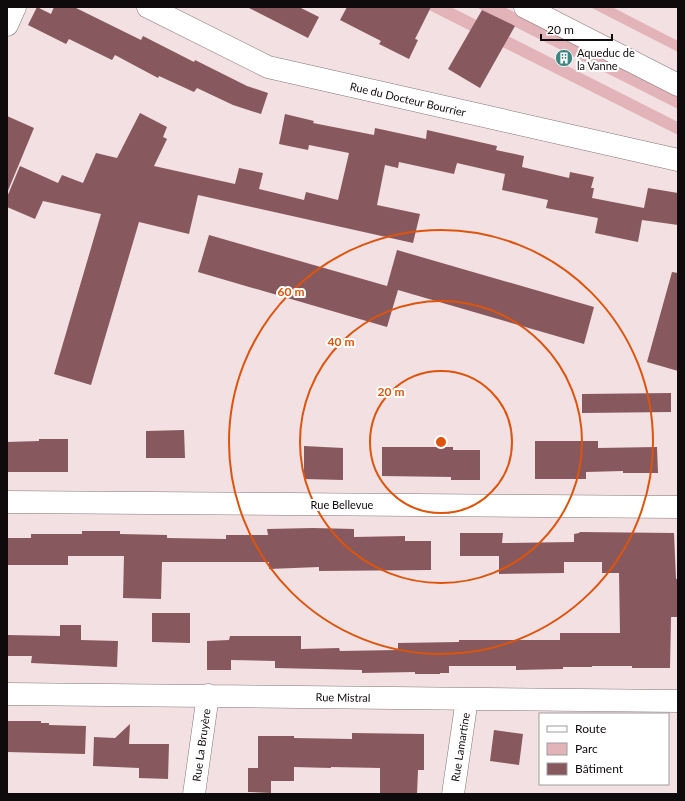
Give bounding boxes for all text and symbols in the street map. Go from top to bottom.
scale bar [541,16,612,42]
text: 20 m [547,22,574,37]
place label: Aqueduc de la Vanne [577,46,635,72]
building icon: Aqueduc de la Vanne [554,48,574,68]
street label: Rue du Docteur Bourrier [349,79,467,119]
text: 60 m [278,284,304,299]
text: 40 m [328,334,354,349]
text: 20 m [378,384,404,399]
centre of rings [434,435,448,449]
street label: Rue Bellevue [311,498,374,511]
street label: Rue Mistral [315,690,371,704]
street label: Rue La Bruyère [189,708,213,782]
street label: Rue Lamartine [448,711,472,782]
legend [539,713,669,785]
text: Route [575,721,606,736]
text: Parc [575,741,598,756]
text: Bâtiment [575,761,624,776]

